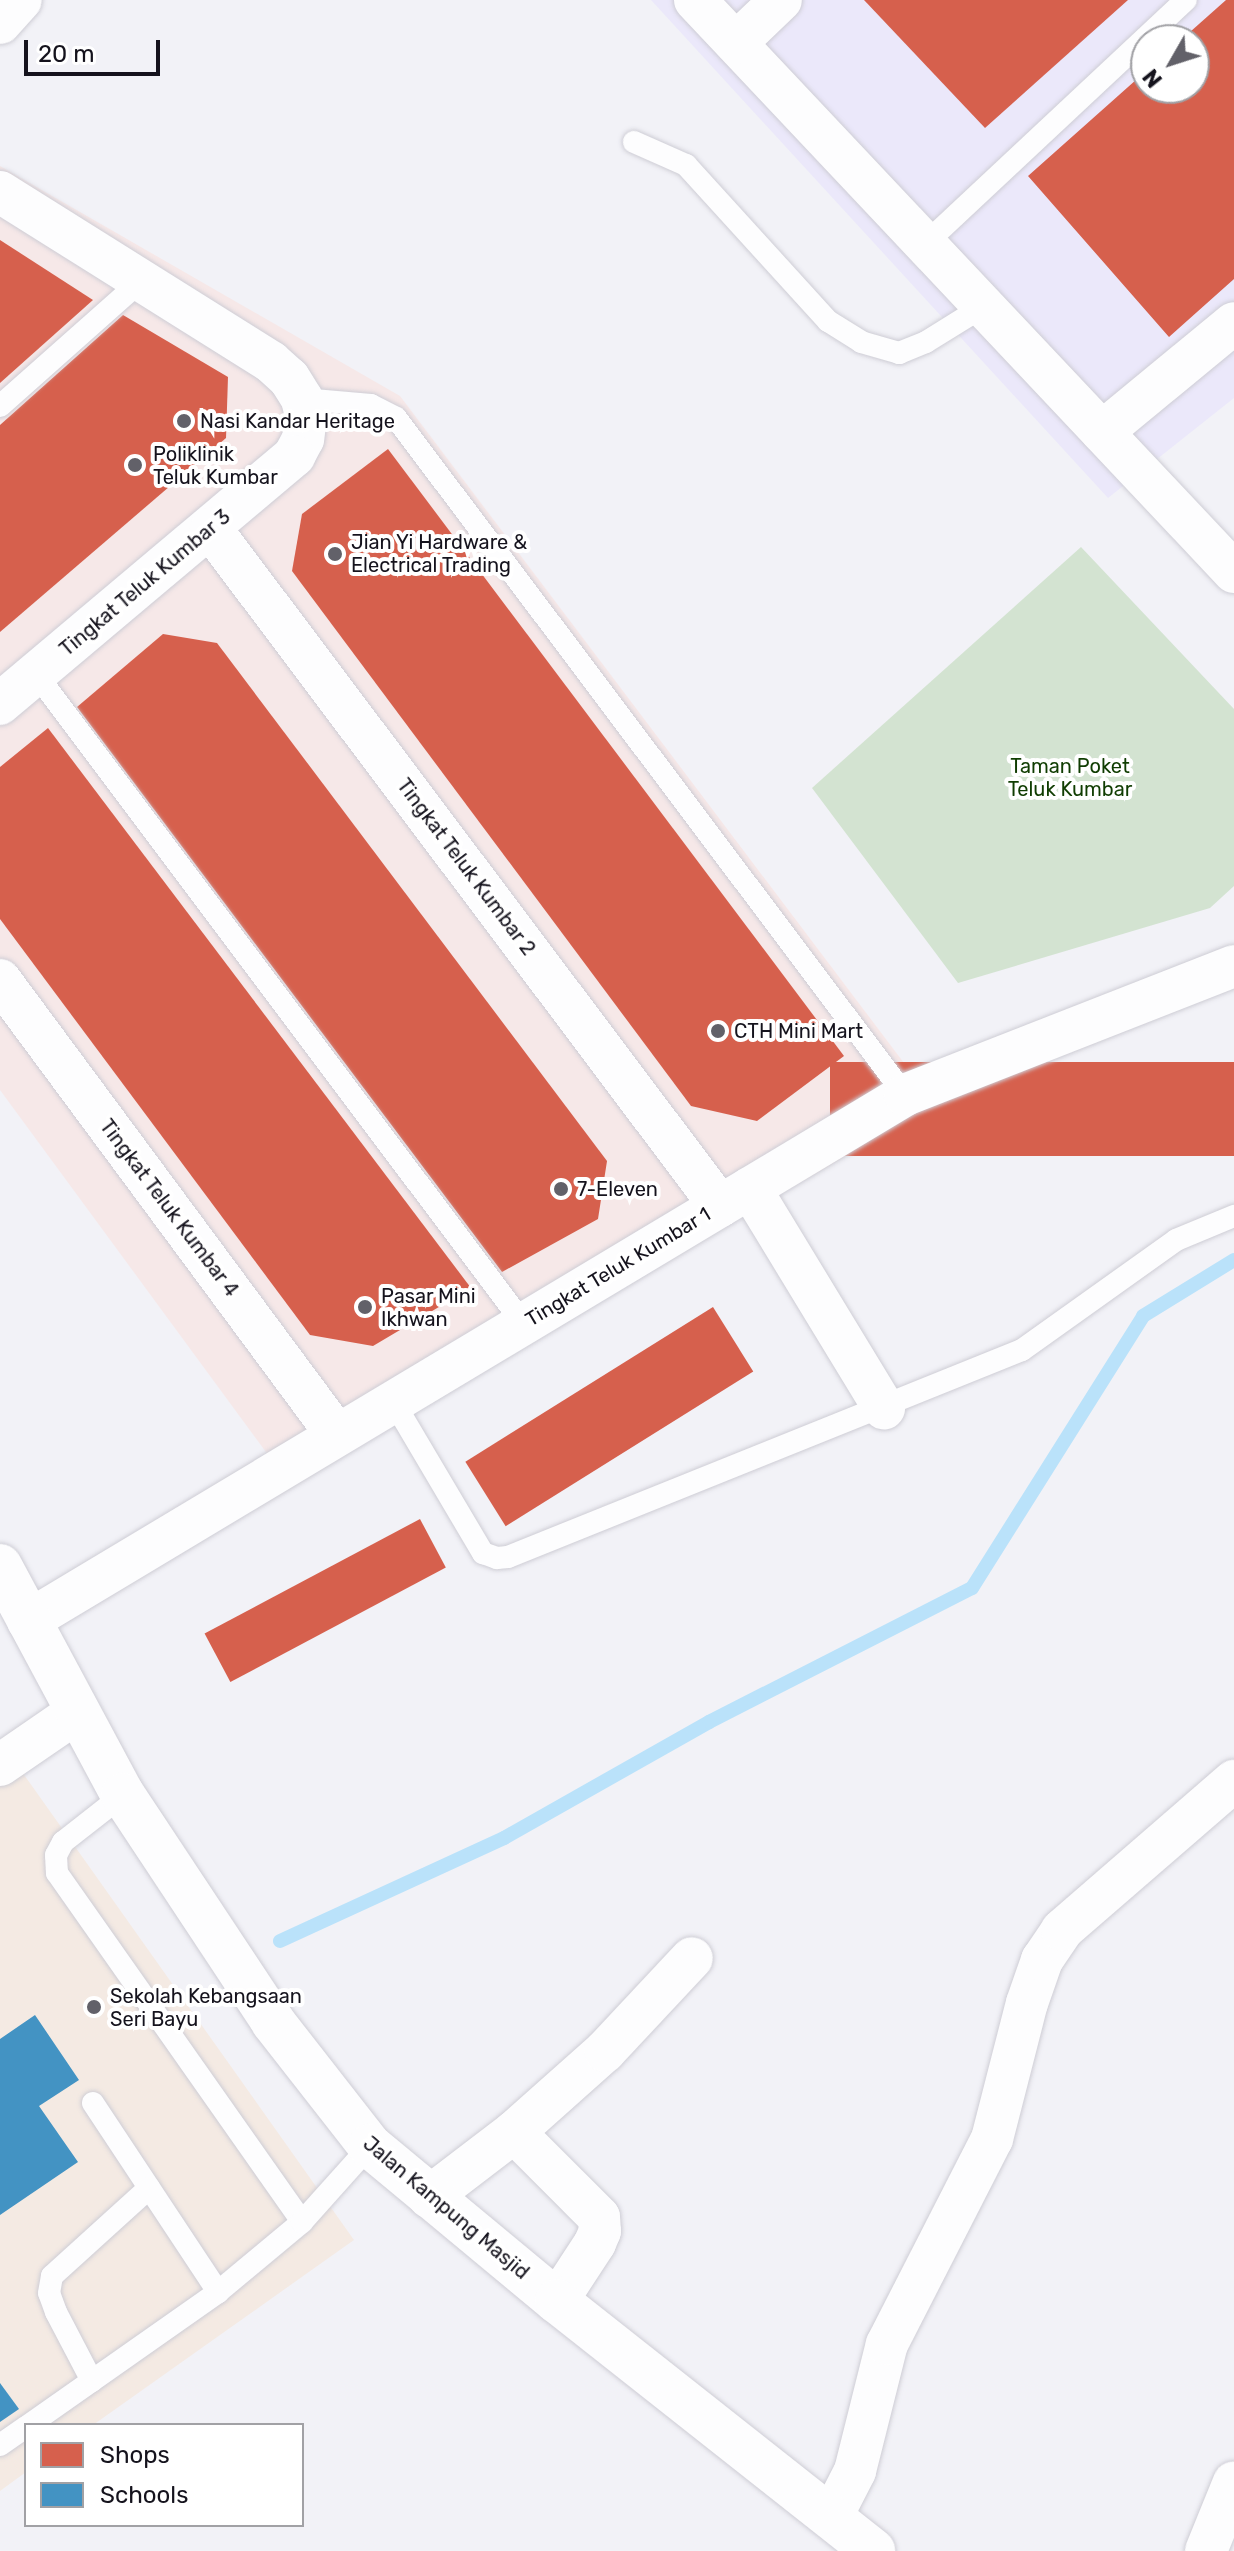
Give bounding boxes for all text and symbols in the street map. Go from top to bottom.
scale bar [28,24,164,74]
north arrow [1130,24,1210,104]
text: 20 m [38,40,95,68]
text: N [1137,64,1168,93]
place label: Nasi Kandar Heritage [200,409,395,433]
marker: Nasi Kandar Heritage [175,412,193,430]
place label: Poliklinik Teluk Kumbar [153,442,278,489]
marker: Poliklinik Teluk Kumbar [124,454,146,476]
street label: Tingkat Teluk Kumbar 3 [55,504,235,662]
place label: Jian Yi Hardware & Electrical Trading [351,530,528,577]
marker: Jian Yi Hardware & Electrical Trading [326,545,344,563]
park label: Taman Poket Teluk Kumbar [1008,754,1132,801]
street label: Tingkat Teluk Kumbar 2 [391,774,541,960]
place label: CTH Mini Mart [734,1019,863,1043]
marker: CTH Mini Mart [709,1022,727,1040]
street label: Tingkat Teluk Kumbar 4 [94,1114,244,1302]
place label: 7-Eleven [577,1177,658,1201]
marker: 7-Eleven [552,1180,570,1198]
street label: Tingkat Teluk Kumbar 1 [521,1202,715,1332]
place label: Pasar Mini Ikhwan [381,1284,476,1331]
marker: Pasar Mini Ikhwan [356,1298,374,1316]
place label: Sekolah Kebangsaan Seri Bayu [110,1984,302,2031]
marker: Sekolah Kebangsaan Seri Bayu [85,1998,103,2016]
street label: Jalan Kampung Masjid [358,2132,534,2284]
legend [24,2423,304,2527]
text: Shops [100,2441,170,2469]
text: Schools [100,2481,188,2509]

